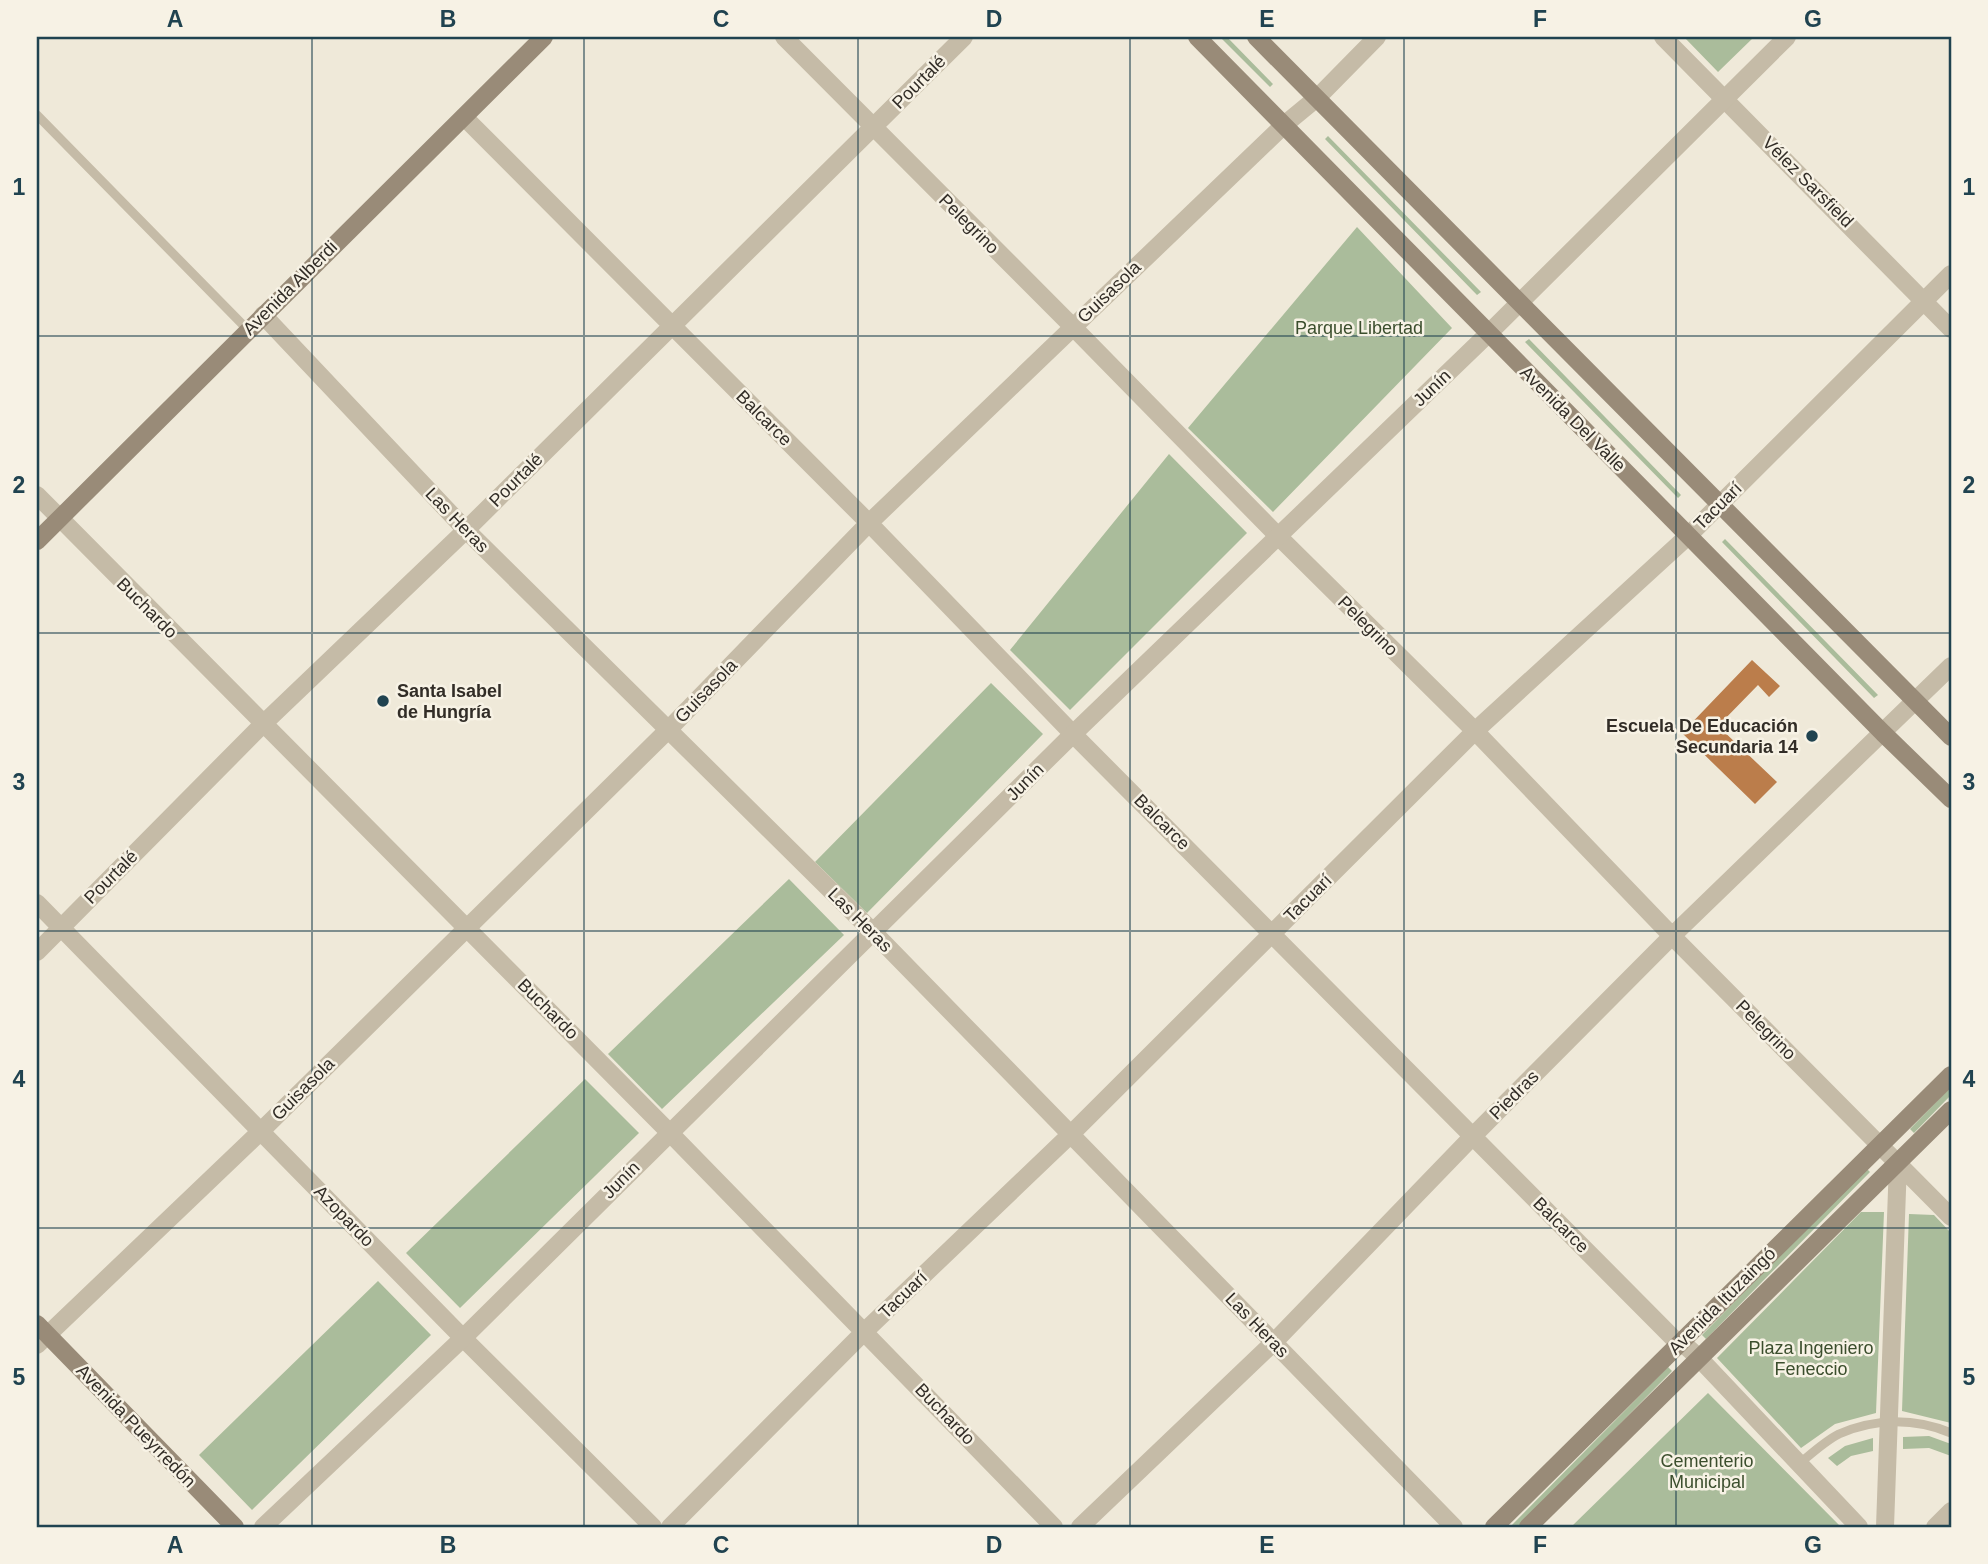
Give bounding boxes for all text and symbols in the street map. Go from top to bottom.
text: A [167,6,183,32]
text: B [440,6,456,32]
text: C [713,6,729,32]
text: D [986,6,1002,32]
text: E [1259,6,1275,32]
text: F [1533,6,1547,32]
text: G [1804,6,1822,32]
street label: Pourtalé [888,51,950,113]
street label: Vélez Sarsfield [1758,132,1858,232]
text: 1 [13,174,26,200]
text: 1 [1963,174,1976,200]
street label: Pelegrino [935,190,1003,258]
street label: Avenida Alberdi [239,237,341,339]
street label: Guisasola [1073,256,1145,327]
park label: Parque Libertad [1295,318,1423,338]
street label: Avenida Del Valle [1516,362,1630,476]
street label: Junín [1409,366,1455,410]
street label: Balcarce [732,386,796,450]
street label: Pourtalé [485,449,547,511]
text: 2 [13,472,25,498]
text: 2 [1963,472,1975,498]
street label: Tacuarí [1690,478,1746,534]
street label: Las Heras [421,484,493,556]
street label: Buchardo [113,574,181,642]
street label: Pelegrino [1334,592,1402,660]
street label: Guisasola [671,655,742,727]
place label: Santa Isabel de Hungría [397,681,502,722]
marker: Santa Isabel de Hungría [375,693,391,709]
place label: Escuela De Educación Secundaria 14 [1606,716,1798,757]
marker: Escuela De Educación Secundaria 14 [1804,728,1820,744]
street label: Junín [1002,759,1048,805]
text: 3 [13,769,25,795]
text: 3 [1963,769,1975,795]
street label: Balcarce [1130,790,1194,854]
street label: Pourtalé [80,846,142,908]
street label: Tacuarí [1280,870,1336,926]
street label: Las Heras [824,884,896,956]
street label: Buchardo [514,975,582,1043]
street label: Pelegrino [1732,996,1800,1064]
street label: Guisasola [268,1053,339,1124]
text: 4 [13,1066,26,1092]
street label: Piedras [1485,1066,1543,1124]
text: 4 [1963,1066,1976,1092]
street label: Junín [598,1157,644,1203]
street label: Azopardo [310,1181,378,1251]
street label: Balcarce [1529,1193,1593,1257]
street label: Avenida Ituzaingó [1664,1243,1780,1359]
street label: Tacuarí [875,1267,931,1323]
street label: Las Heras [1221,1289,1293,1361]
park label: Plaza Ingeniero Feneccio [1748,1338,1874,1379]
street label: Avenida Pueyrredón [72,1361,200,1491]
text: 5 [13,1364,26,1390]
text: 5 [1963,1364,1976,1390]
street label: Buchardo [911,1379,979,1449]
park label: Cementerio Municipal [1660,1451,1754,1492]
text: A [167,1532,183,1558]
text: B [440,1532,456,1558]
text: C [713,1532,729,1558]
text: D [986,1532,1002,1558]
text: E [1259,1532,1275,1558]
text: F [1533,1532,1547,1558]
text: G [1804,1532,1822,1558]

